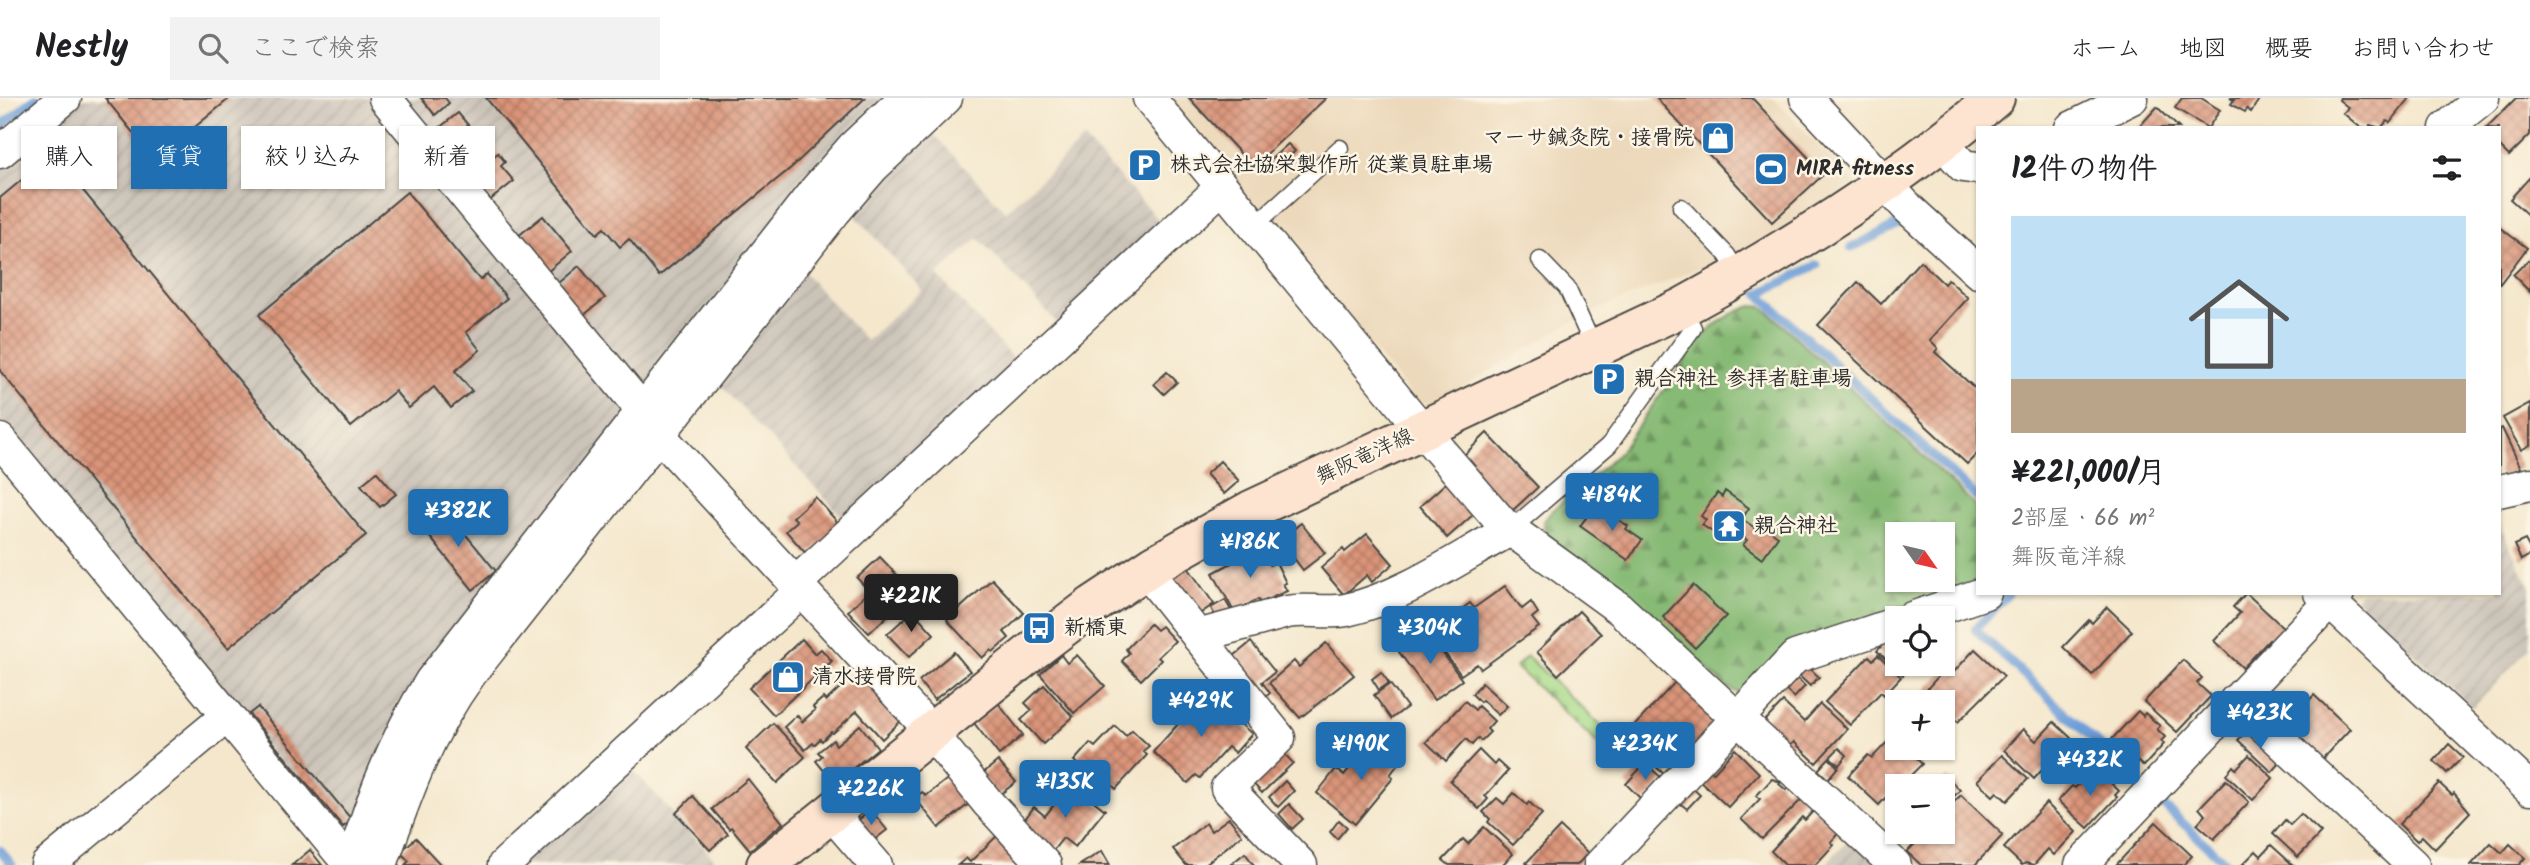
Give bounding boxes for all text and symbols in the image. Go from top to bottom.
search box [170,17,660,80]
text: Nestly [35,22,128,75]
text: ここで検索 [250,28,380,70]
icon: search [194,29,232,67]
text: ホーム [2070,30,2141,69]
text: 地図 [2179,30,2227,69]
text: 概要 [2265,30,2313,69]
text: お問い合わせ [2351,30,2495,69]
shop icon: マーサ鍼灸院・接骨院 [1699,119,1737,157]
place label: マーサ鍼灸院・接骨院 [1483,122,1694,155]
chip: 購入 [21,126,117,189]
chip: 賃貸 [131,126,227,189]
chip: 絞り込み [241,126,385,189]
chip: 新着 [399,126,495,189]
parking icon: 株式会社協栄製作所 従業員駐車場 [1126,146,1164,184]
text: 12件の物件 [2011,146,2158,194]
place label: 株式会社協栄製作所 従業員駐車場 [1170,149,1493,182]
icon: filters [2428,149,2466,187]
sports icon: MIRA fitness [1752,150,1790,188]
place label: MIRA fitness [1796,153,1914,186]
icon: home [2176,261,2302,387]
parking icon: 親合神社 参拝者駐車場 [1590,360,1628,398]
place label: 親合神社 参拝者駐車場 [1634,363,1852,396]
street label: 舞阪竜洋線 [1310,420,1420,494]
text: ¥221,000/月 [2011,450,2166,498]
pin: ¥184K [1563,474,1661,533]
text: ¥184K [1581,478,1643,514]
pin: ¥382K [409,490,507,549]
text: ¥382K [424,494,492,530]
text: 2部屋 · 66 m² [2011,501,2154,537]
temple icon: 親合神社 [1710,507,1748,545]
place label: 親合神社 [1754,510,1838,543]
pin: ¥186K [1201,520,1299,580]
north arrow [1885,522,1955,592]
map controls [1885,522,1955,844]
text: ¥186K [1220,525,1280,561]
text: 舞阪竜洋線 [2011,540,2126,576]
pin: ¥221K [862,574,960,634]
text: ¥221K [880,579,942,615]
pin: ¥304K [1381,606,1479,666]
button: locate [1885,606,1955,676]
bus stop icon: 新橋東 [1020,609,1058,647]
text: ¥304K [1398,611,1462,647]
place label: 新橋東 [1064,612,1127,645]
shop icon: 清水接骨院 [769,658,807,696]
place label: 清水接骨院 [812,661,917,694]
pin: ¥429K [1152,680,1250,739]
text: ¥429K [1168,684,1234,720]
button: + [1885,690,1955,760]
pin: ¥423K [2211,692,2309,751]
text: ¥423K [2227,696,2293,732]
pin: ¥190K [1312,722,1410,782]
pin: ¥234K [1596,722,1694,782]
text: ¥190K [1332,727,1390,763]
text: ¥234K [1612,727,1678,763]
pin: ¥432K [2041,738,2139,798]
text: ¥432K [2057,743,2123,779]
pin: ¥135K [1016,760,1114,820]
text: ¥135K [1035,765,1095,801]
pin: ¥226K [822,768,920,827]
text: ¥226K [837,772,905,808]
button: − [1885,774,1955,844]

